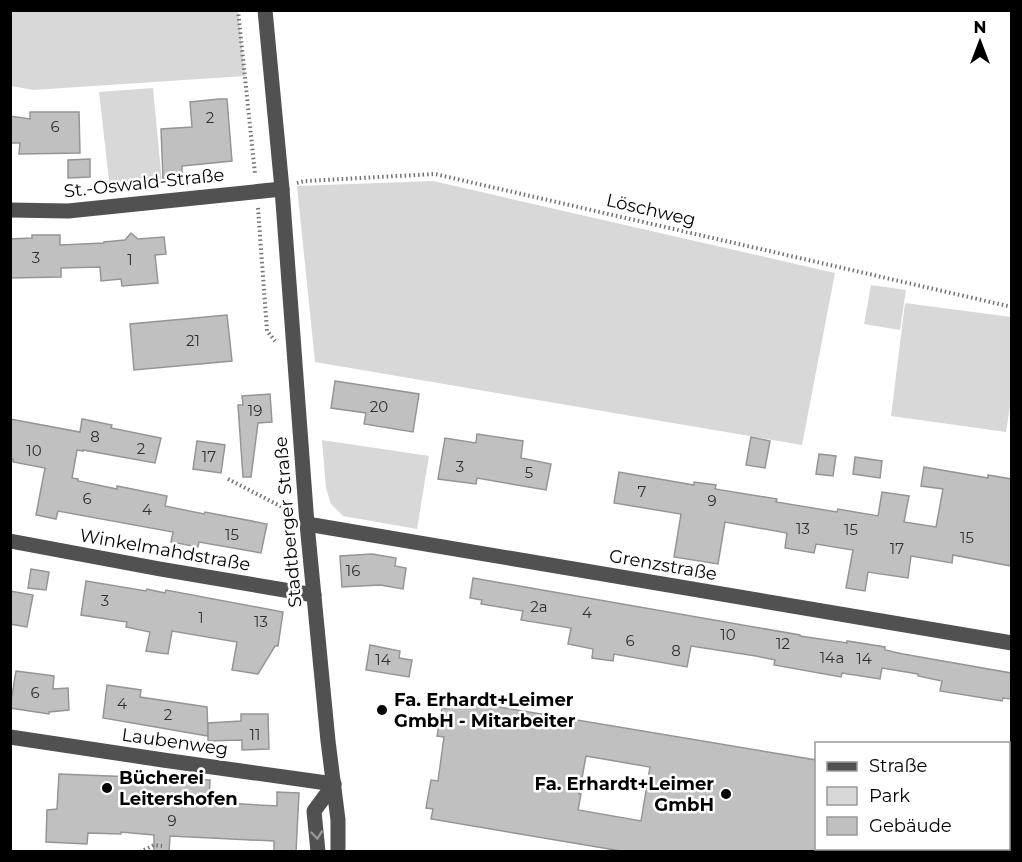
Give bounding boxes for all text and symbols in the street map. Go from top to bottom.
north arrow [950,12,1010,72]
text: N [974,18,986,37]
house number: 2 [206,108,214,127]
house number: 6 [50,117,60,136]
street label: St.-Oswald-Straße [63,164,225,202]
street label: Löschweg [604,189,698,231]
house number: 3 [32,248,40,267]
house number: 1 [127,250,133,269]
house number: 21 [186,331,200,350]
house number: 20 [370,397,388,416]
house number: 19 [248,401,262,420]
house number: 8 [90,427,100,446]
street label: Stadtberger Straße [270,435,306,608]
house number: 2 [137,439,145,458]
house number: 10 [26,441,42,460]
house number: 17 [202,447,216,466]
house number: 3 [456,457,464,476]
house number: 5 [525,463,533,482]
house number: 7 [638,482,647,501]
house number: 6 [82,489,92,508]
house number: 9 [707,491,717,510]
house number: 4 [142,500,152,519]
house number: 13 [796,519,810,538]
house number: 15 [844,520,858,539]
street label: Winkelmahdstraße [78,524,252,576]
house number: 15 [225,525,239,544]
house number: 15 [960,528,974,547]
house number: 17 [890,539,904,558]
street label: Grenzstraße [607,545,719,585]
house number: 16 [346,561,360,580]
house number: 3 [101,591,109,610]
house number: 2a [530,597,548,616]
house number: 4 [582,603,592,622]
house number: 1 [198,608,204,627]
house number: 13 [254,612,268,631]
house number: 10 [720,625,736,644]
house number: 6 [625,631,635,650]
house number: 12 [776,634,790,653]
house number: 8 [671,641,681,660]
house number: 14a [820,648,844,667]
house number: 14 [856,649,872,668]
house number: 14 [375,650,391,669]
house number: 6 [30,683,40,702]
place label: Fa. Erhardt+Leimer GmbH - Mitarbeiter [394,689,576,732]
house number: 4 [117,694,127,713]
marker: Fa. Erhardt+Leimer GmbH - Mitarbeiter [375,703,389,717]
house number: 2 [164,705,172,724]
street label: Laubenweg [120,724,230,760]
house number: 11 [250,725,260,744]
legend [815,742,1010,850]
text: Straße [869,755,928,777]
place label: Bücherei Leitershofen [119,767,238,810]
place label: Fa. Erhardt+Leimer GmbH [534,773,714,816]
marker: Bücherei Leitershofen [100,781,114,795]
text: Park [869,785,910,807]
marker: Fa. Erhardt+Leimer GmbH [719,787,733,801]
house number: 9 [167,811,177,830]
text: Gebäude [869,815,952,837]
one-way arrow [310,831,323,840]

